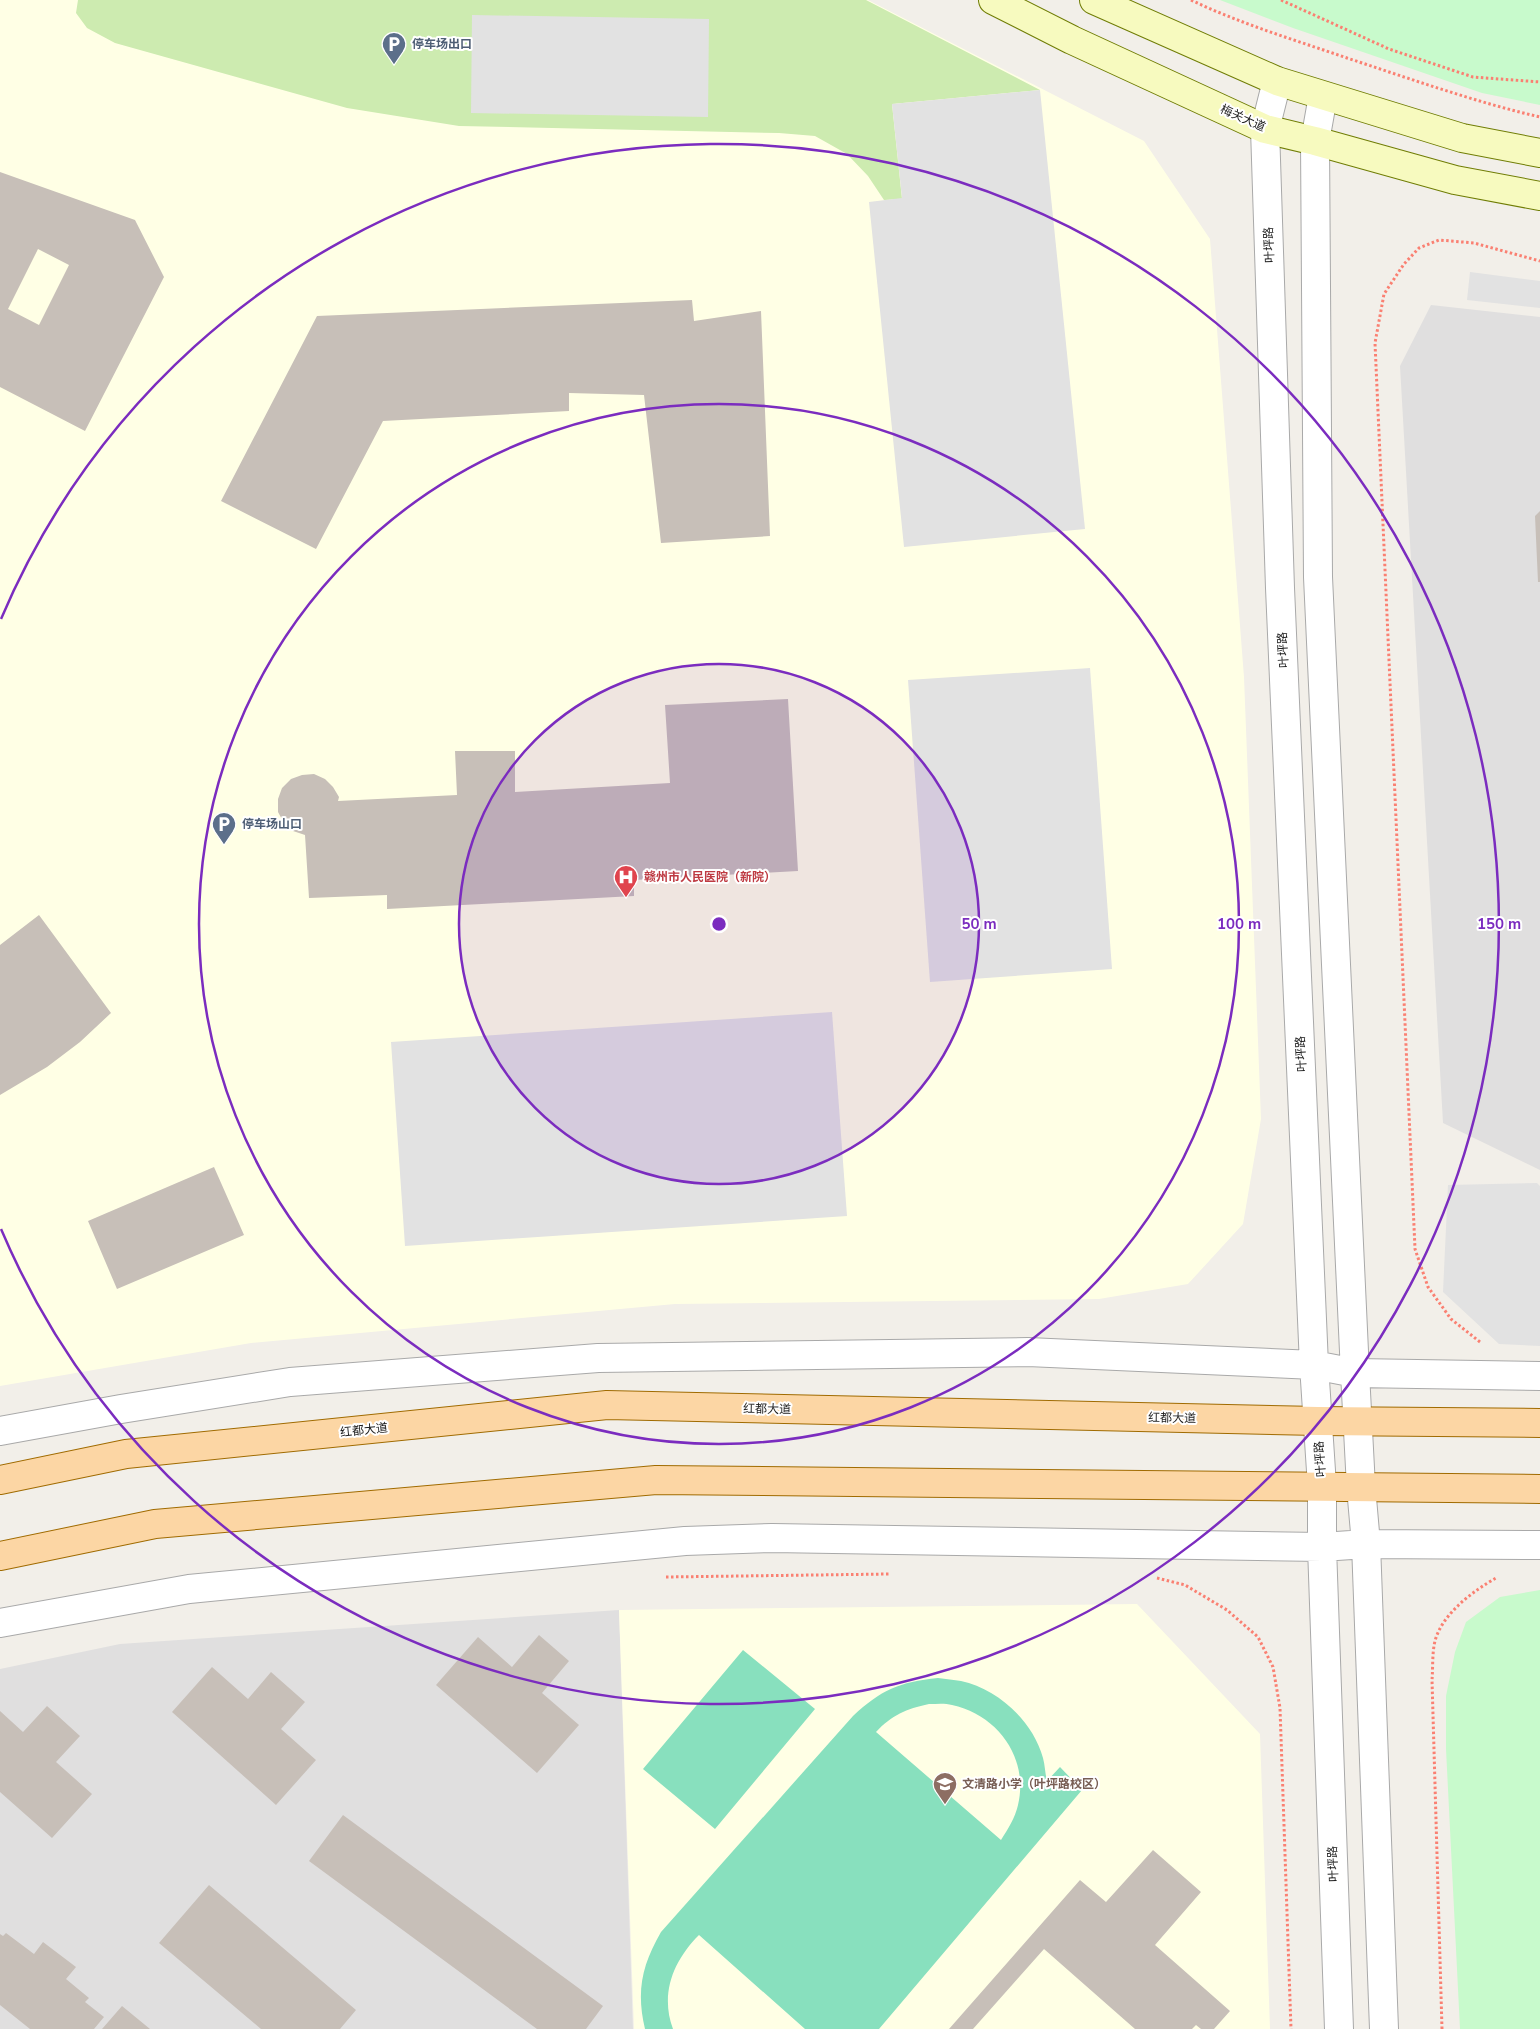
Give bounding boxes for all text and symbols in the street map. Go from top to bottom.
parking icon: 停车场出口 [381,31,407,65]
place label: 停车场出口 [412,36,472,52]
street label: 梅关大道 [1218,101,1268,135]
street label: 叶坪路 [1260,227,1278,263]
street label: 叶坪路 [1274,632,1292,668]
parking icon: 停车场山口 [211,811,237,845]
place label: 停车场山口 [242,816,302,832]
hospital icon: 赣州市人民医院（新院） [613,864,639,898]
place label: 赣州市人民医院（新院） [644,869,776,885]
text: 50 m [961,914,997,934]
text: 100 m [1217,914,1261,934]
text: 150 m [1477,914,1521,934]
centre of rings [710,915,728,933]
street label: 叶坪路 [1292,1036,1310,1072]
street label: 红都大道 [743,1401,791,1417]
street label: 红都大道 [1148,1410,1196,1426]
street label: 红都大道 [339,1420,389,1440]
street label: 叶坪路 [1311,1440,1329,1478]
school or university icon: 文清路小学（叶坪路校区） [932,1771,958,1805]
place label: 文清路小学（叶坪路校区） [962,1776,1106,1792]
street label: 叶坪路 [1324,1846,1342,1882]

